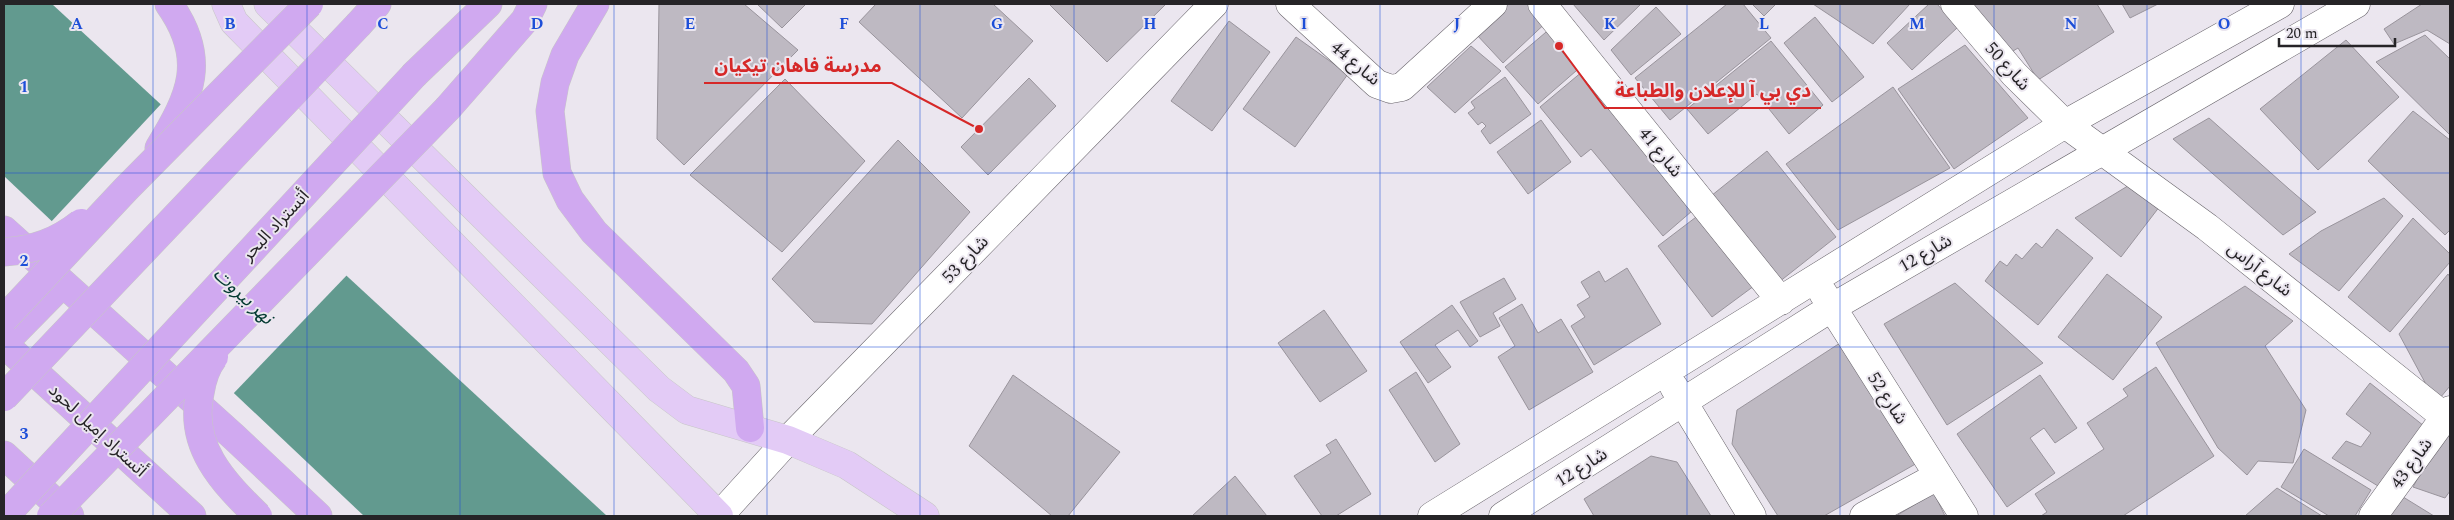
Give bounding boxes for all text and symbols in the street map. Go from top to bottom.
text: A [71,12,84,36]
text: B [224,12,236,36]
text: C [377,12,389,36]
text: D [531,12,544,36]
text: E [685,12,695,36]
text: F [839,12,849,36]
text: G [991,12,1003,36]
text: H [1143,12,1157,36]
text: I [1301,12,1307,36]
text: J [1454,12,1461,36]
text: K [1604,12,1617,36]
text: L [1759,12,1769,36]
text: M [1909,12,1925,36]
text: N [2064,12,2078,36]
text: O [2218,12,2230,36]
scale bar [2279,15,2395,47]
text: 20 m [2286,22,2318,45]
street label: شارع 44 [1325,35,1386,92]
street label: شارع 50 [1978,36,2037,97]
callout: مدرسة فاهان تيكيان [704,49,892,83]
text: مدرسة فاهان تيكيان [714,52,882,81]
callout: دي بي آ للإعلان والطباعة [1605,74,1821,108]
text: 1 [20,75,28,99]
text: دي بي آ للإعلان والطباعة [1615,77,1811,106]
street label: شارع 41 [1632,121,1689,183]
street label: أتستراد البحر [234,183,316,268]
street label: شارع 12 [1894,227,1957,280]
street label: شارع 53 [936,229,995,289]
street label: شارع آراس [2221,235,2298,303]
text: 2 [20,249,29,273]
water label: نهر بيروت [206,260,281,333]
street label: شارع 52 [1861,367,1915,430]
street label: أتستراد إميل لحود [42,377,153,484]
text: 3 [20,422,29,446]
street label: شارع 43 [2384,432,2439,495]
street label: شارع 12 [1550,441,1613,494]

